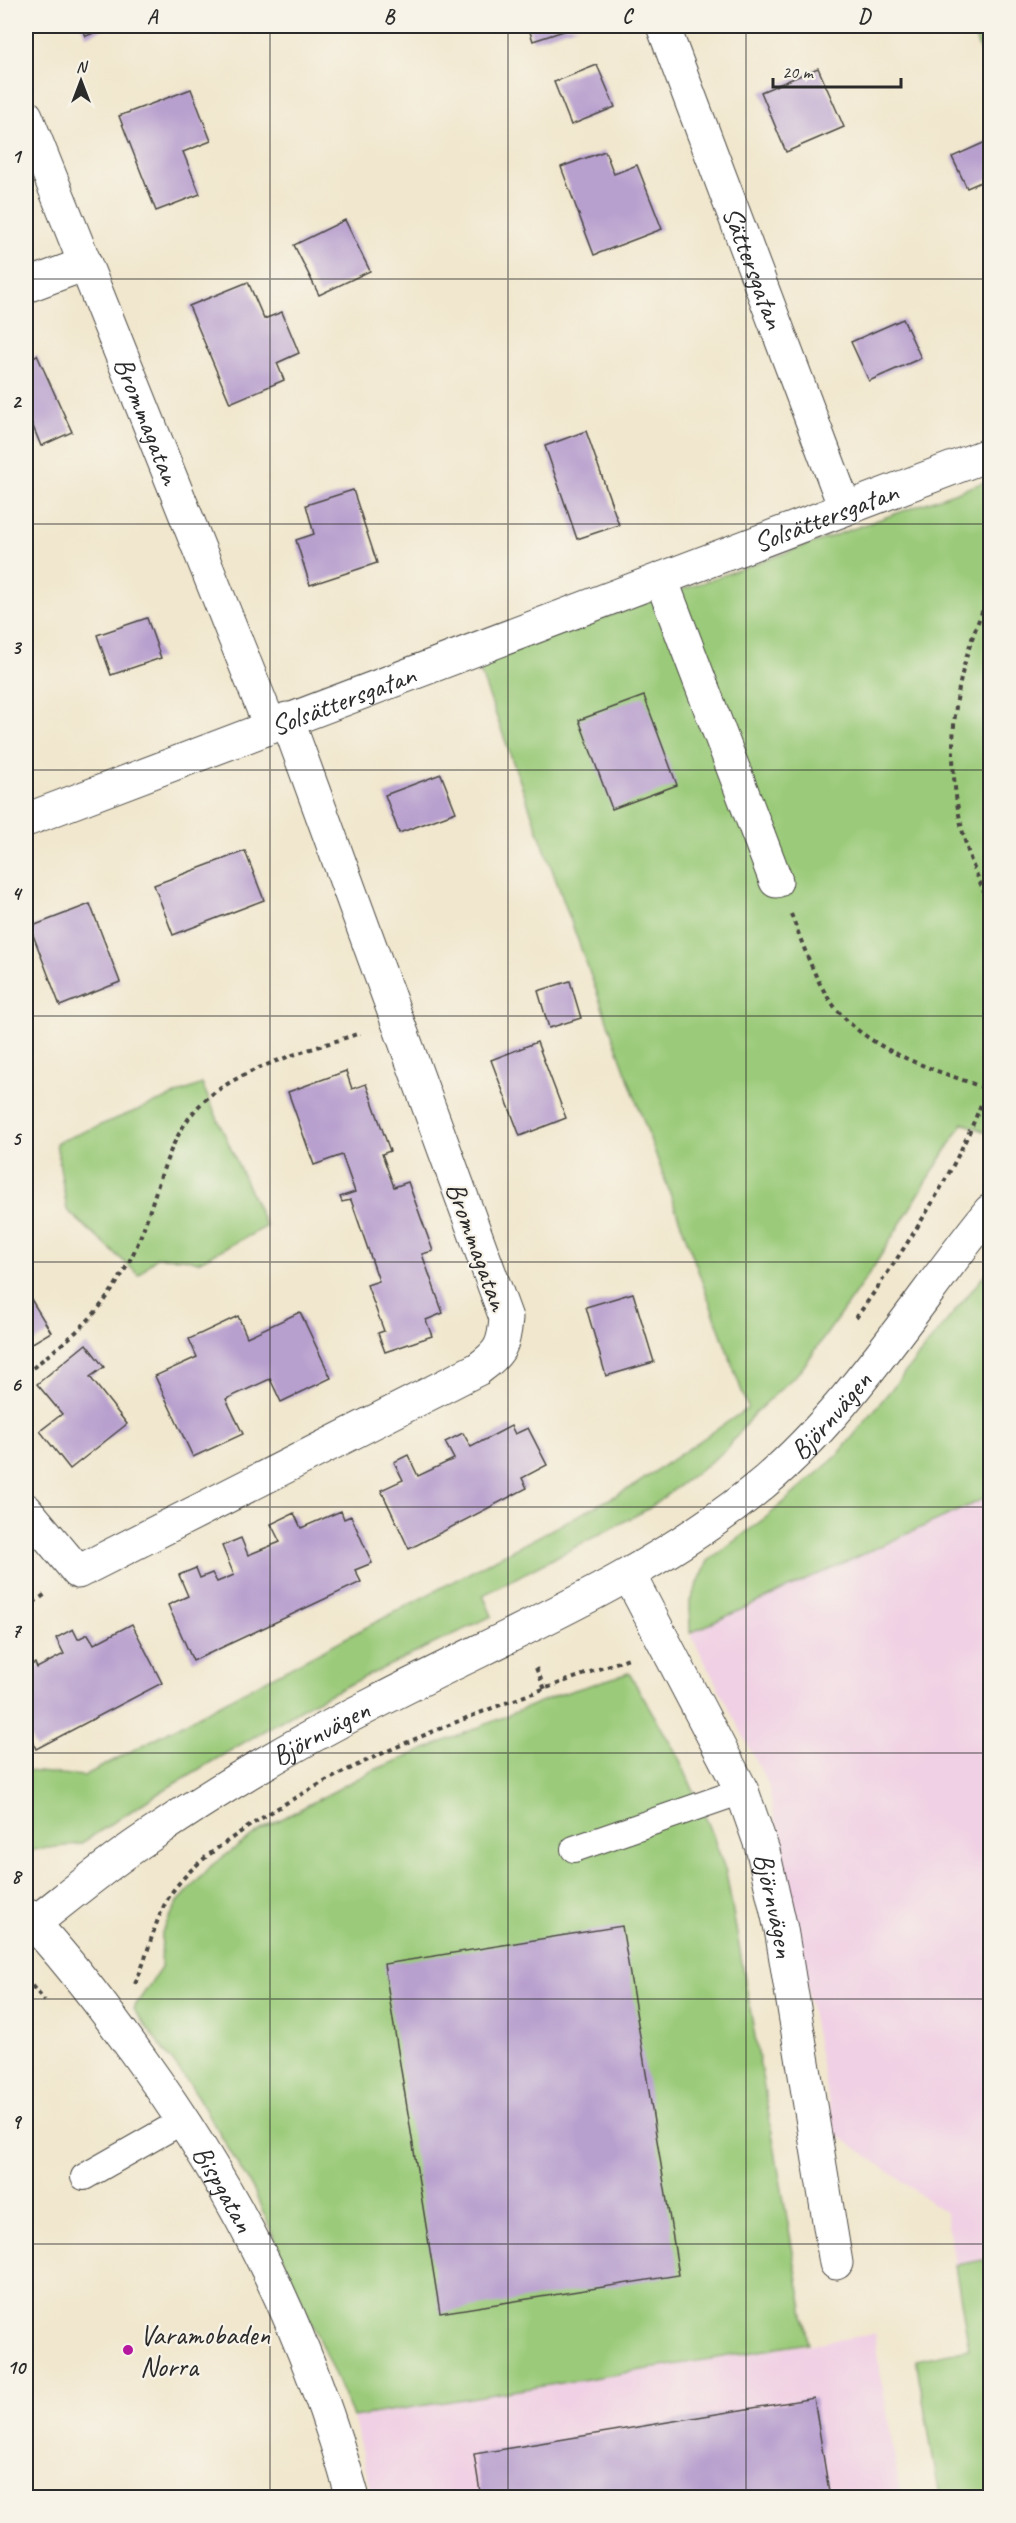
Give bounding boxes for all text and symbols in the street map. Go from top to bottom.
text: A [147,4,159,29]
text: B [384,4,396,29]
text: C [622,4,634,29]
text: D [858,4,872,29]
north arrow [51,51,111,111]
scale bar [773,51,900,89]
text: N [76,57,89,77]
text: 20 m [782,61,815,83]
text: 1 [12,144,23,169]
street label: Sättersgatan [715,202,793,335]
street label: Brommagatan [106,352,189,491]
text: 2 [12,389,23,414]
street label: Solsättersgatan [748,473,904,560]
text: 3 [12,635,23,660]
street label: Solsättersgatan [266,656,422,743]
text: 4 [12,881,24,906]
text: 5 [12,1126,23,1151]
street label: Brommagatan [438,1177,517,1316]
street label: Björnvägen [782,1364,879,1467]
text: 6 [11,1372,22,1397]
text: 7 [12,1618,23,1643]
street label: Björnvägen [265,1692,376,1773]
street label: Björnvägen [746,1850,803,1961]
text: 8 [12,1864,24,1889]
text: 9 [12,2109,23,2134]
street label: Bispgatan [185,2139,262,2238]
place label: Varamobaden Norra [140,2317,270,2384]
marker: Varamobaden Norra [121,2343,135,2357]
text: 10 [7,2355,27,2380]

